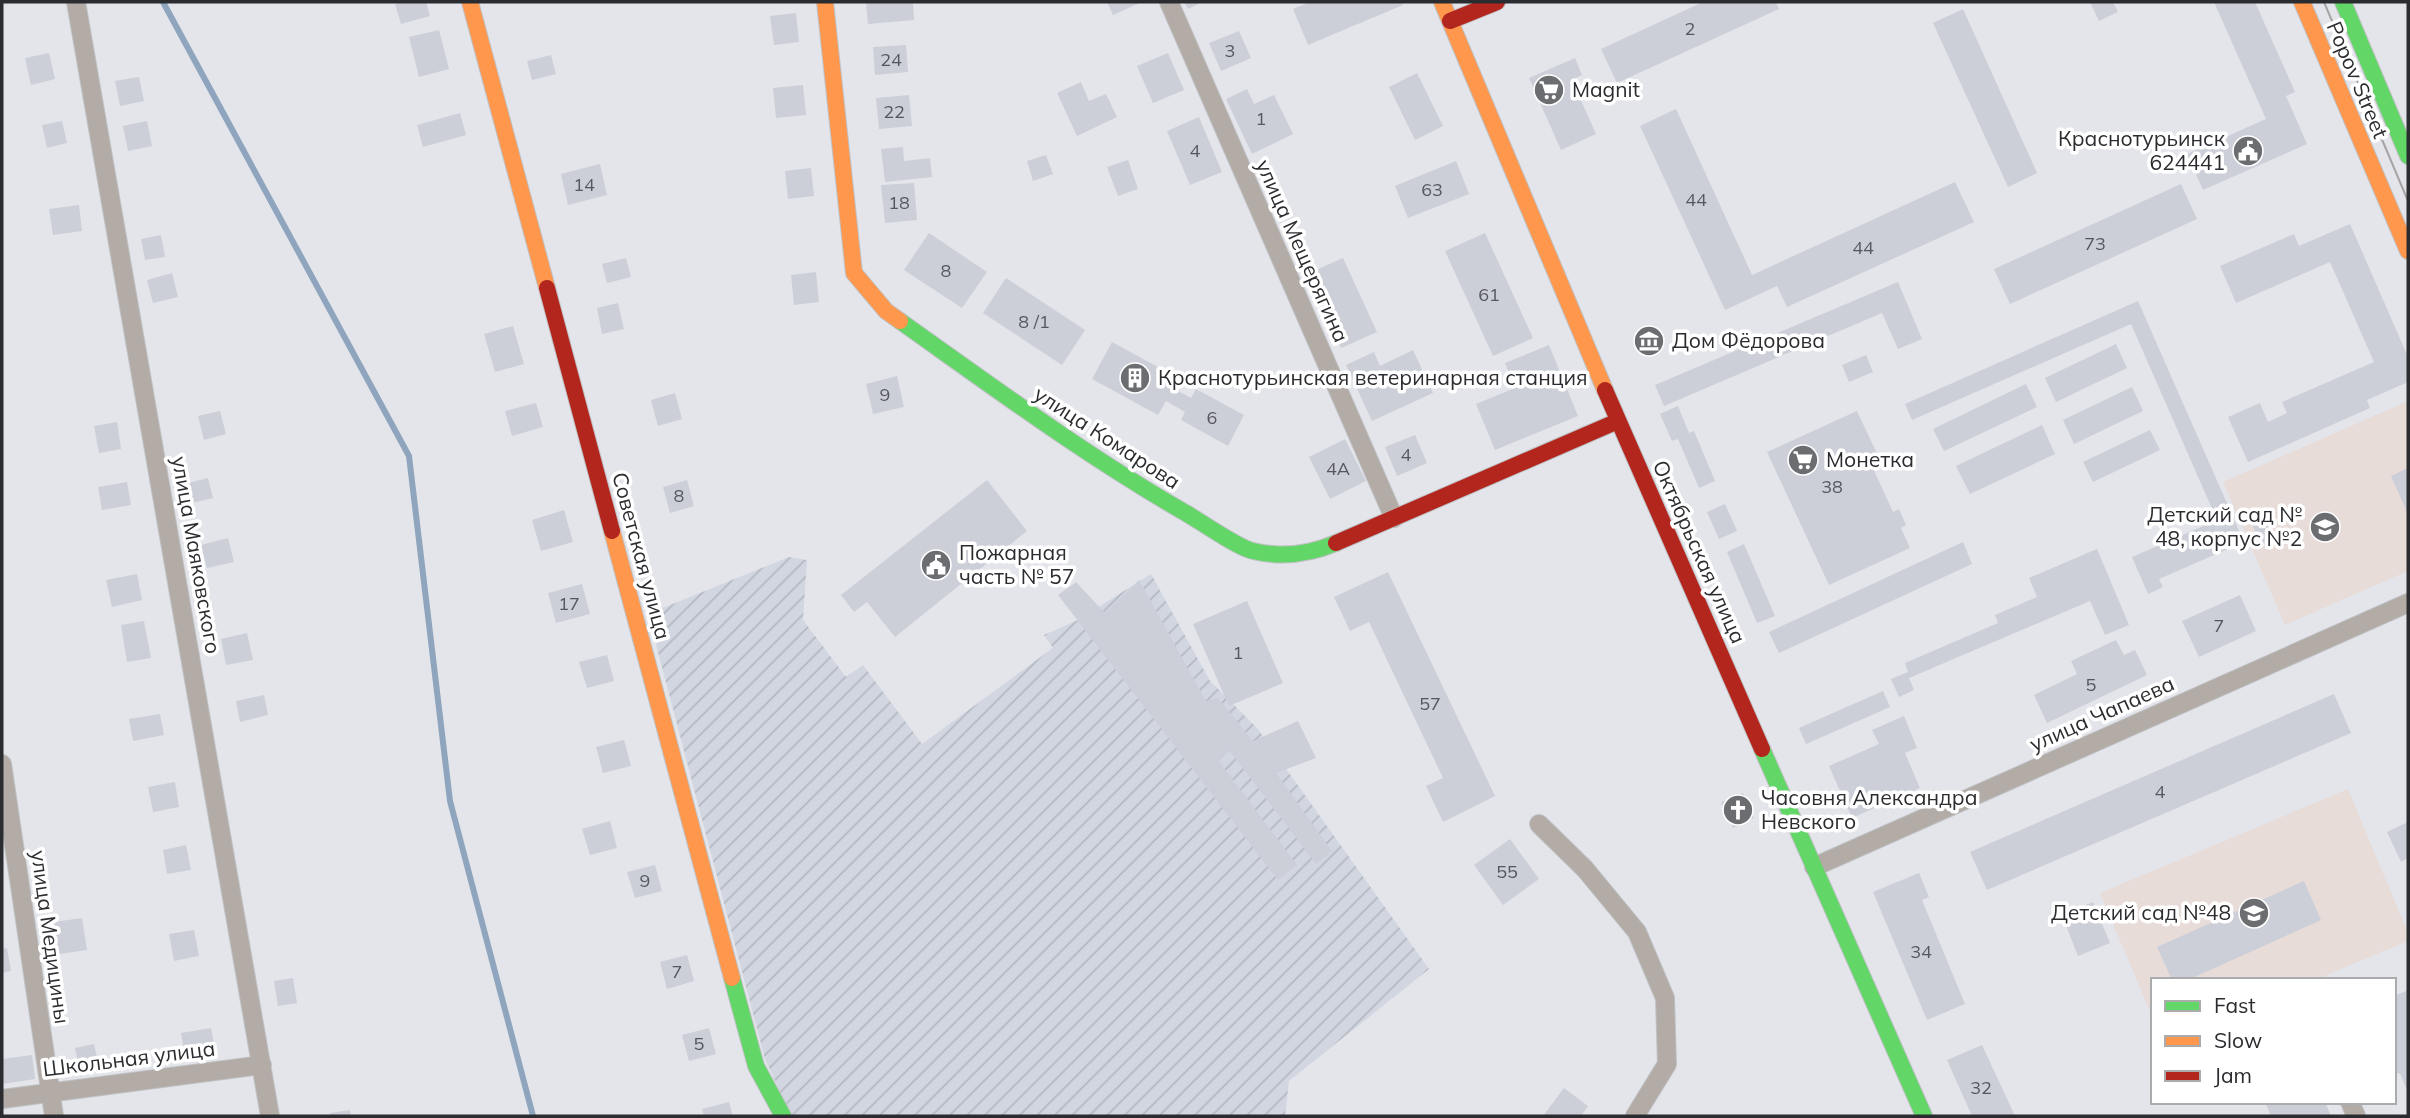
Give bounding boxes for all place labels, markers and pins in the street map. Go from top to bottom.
supermarket icon: Magnit [1532,73,1566,107]
place label: Magnit [1572,76,1640,102]
place label: Краснотурьинск 624441 [2058,125,2226,175]
public building icon: Краснотурьинск 624441 [2231,134,2265,168]
museum icon: Дом Фёдорова [1632,324,1666,358]
place label: Дом Фёдорова [1672,327,1825,353]
building icon: Краснотурьинская ветеринарная станция [1118,361,1152,395]
place label: Краснотурьинская ветеринарная станция [1158,364,1588,390]
supermarket icon: Монетка [1786,443,1820,477]
place label: Монетка [1826,446,1914,472]
place label: Детский сад № 48, корпус №2 [2147,501,2302,551]
school or university icon: Детский сад № 48, корпус №2 [2308,510,2342,544]
place label: Пожарная часть № 57 [959,539,1074,589]
public building icon: Пожарная часть № 57 [919,548,953,582]
place label: Часовня Александра Невского [1761,784,1978,834]
church icon: Часовня Александра Невского [1721,793,1755,827]
school or university icon: Детский сад №48 [2237,896,2271,930]
place label: Детский сад №48 [2051,899,2231,925]

